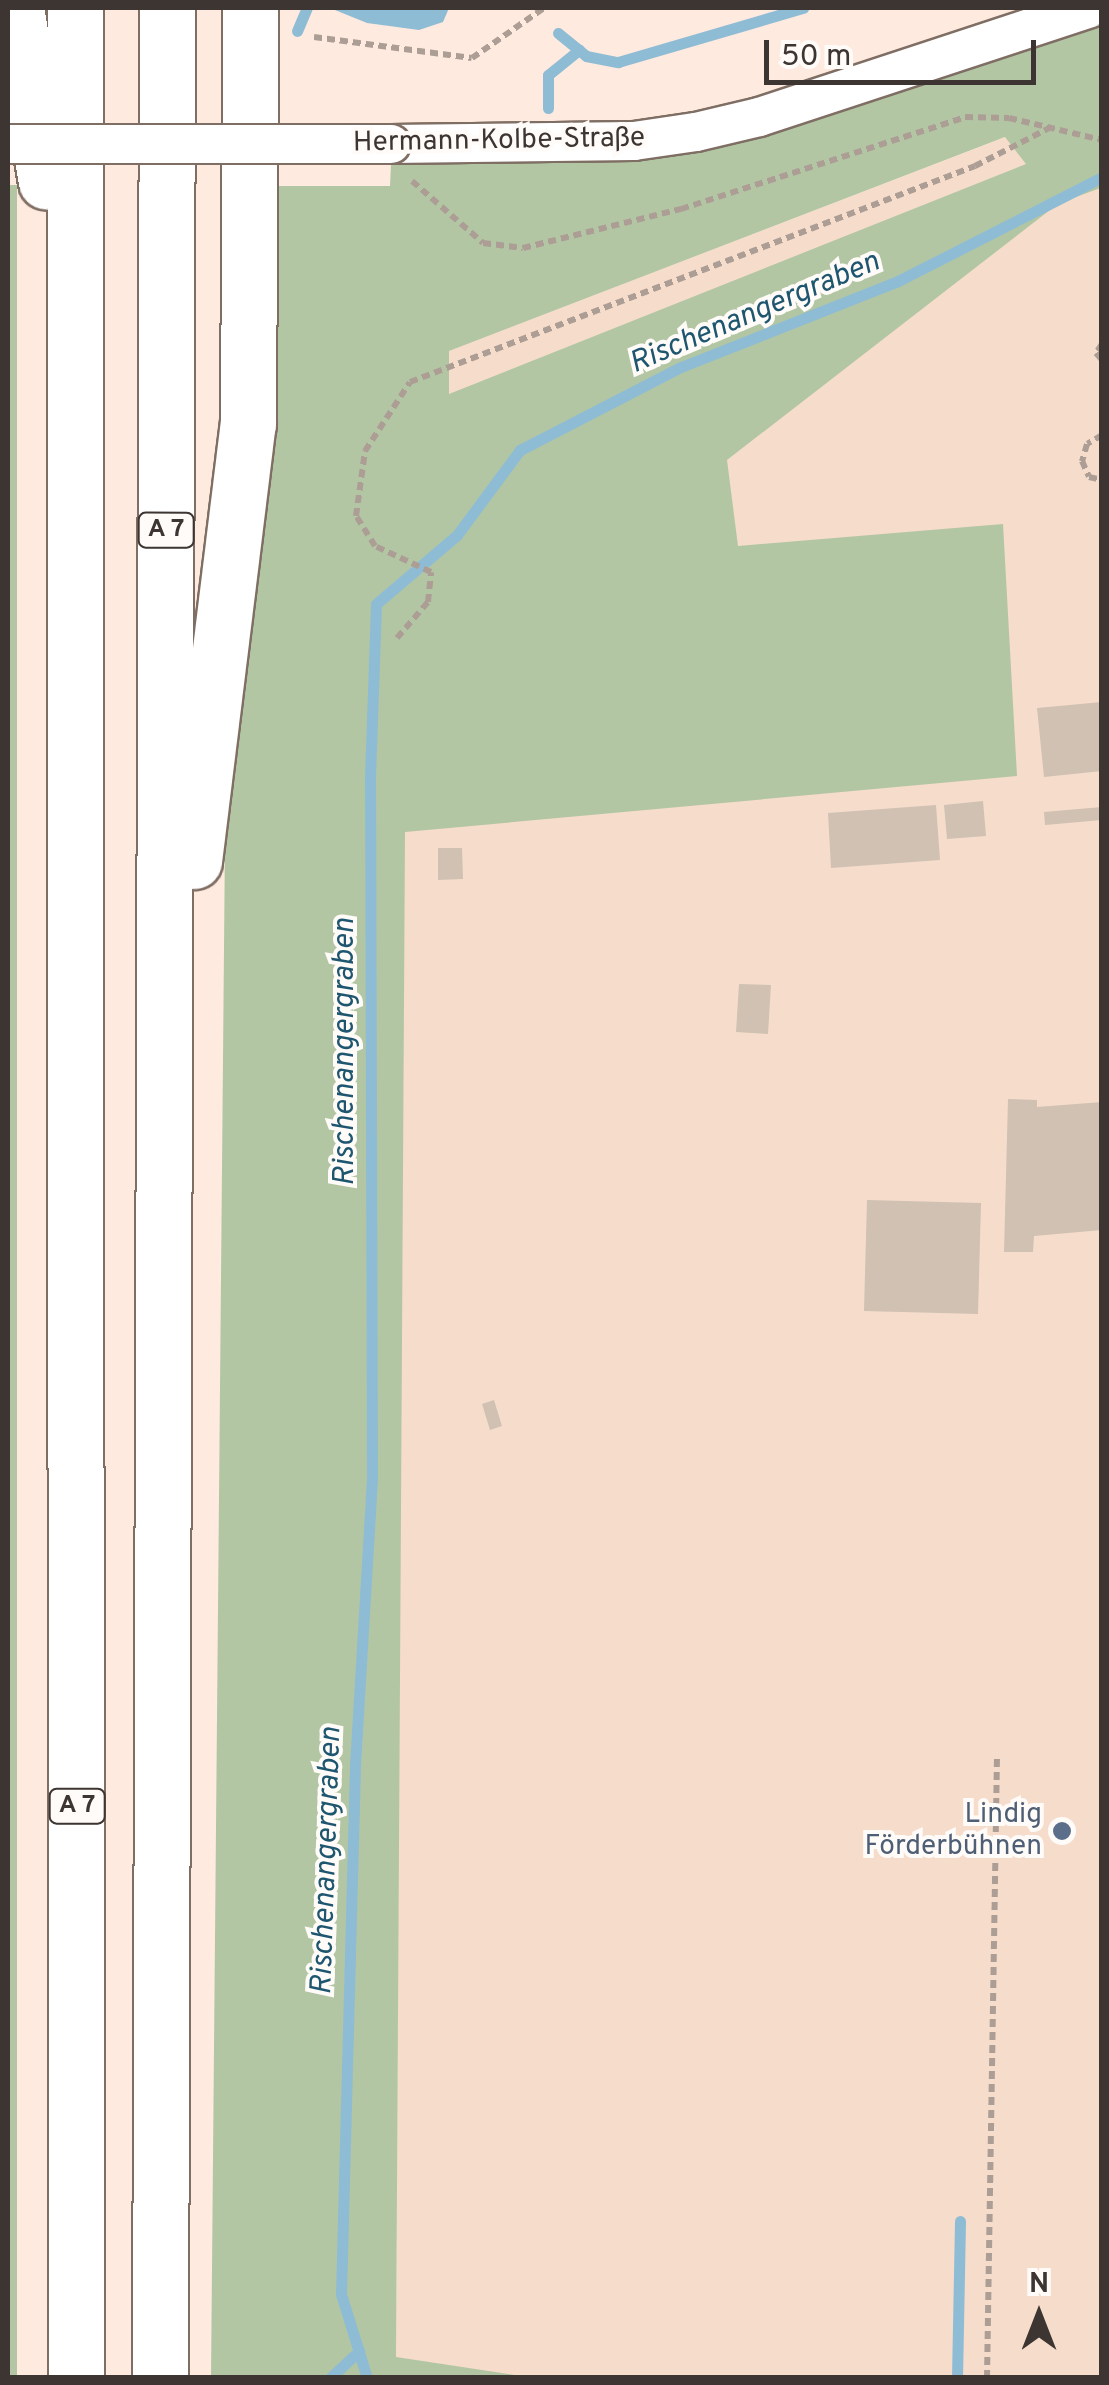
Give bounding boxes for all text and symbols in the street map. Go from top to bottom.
scale bar [769,20,1042,82]
text: 50 m [781,39,851,76]
street label: Hermann-Kolbe-Straße [353,122,645,160]
water label: Rischenangergraben [624,245,886,383]
road number: A 7 [136,510,196,550]
water label: Rischenangergraben [328,918,364,1186]
water label: Rischenangergraben [305,1726,351,1996]
road number: A 7 [47,1786,107,1826]
place label: Lindig Förderbühnen [865,1798,1042,1864]
marker: Lindig Förderbühnen [1051,1820,1073,1842]
north arrow [989,2265,1089,2365]
text: N [1029,2267,1049,2303]

